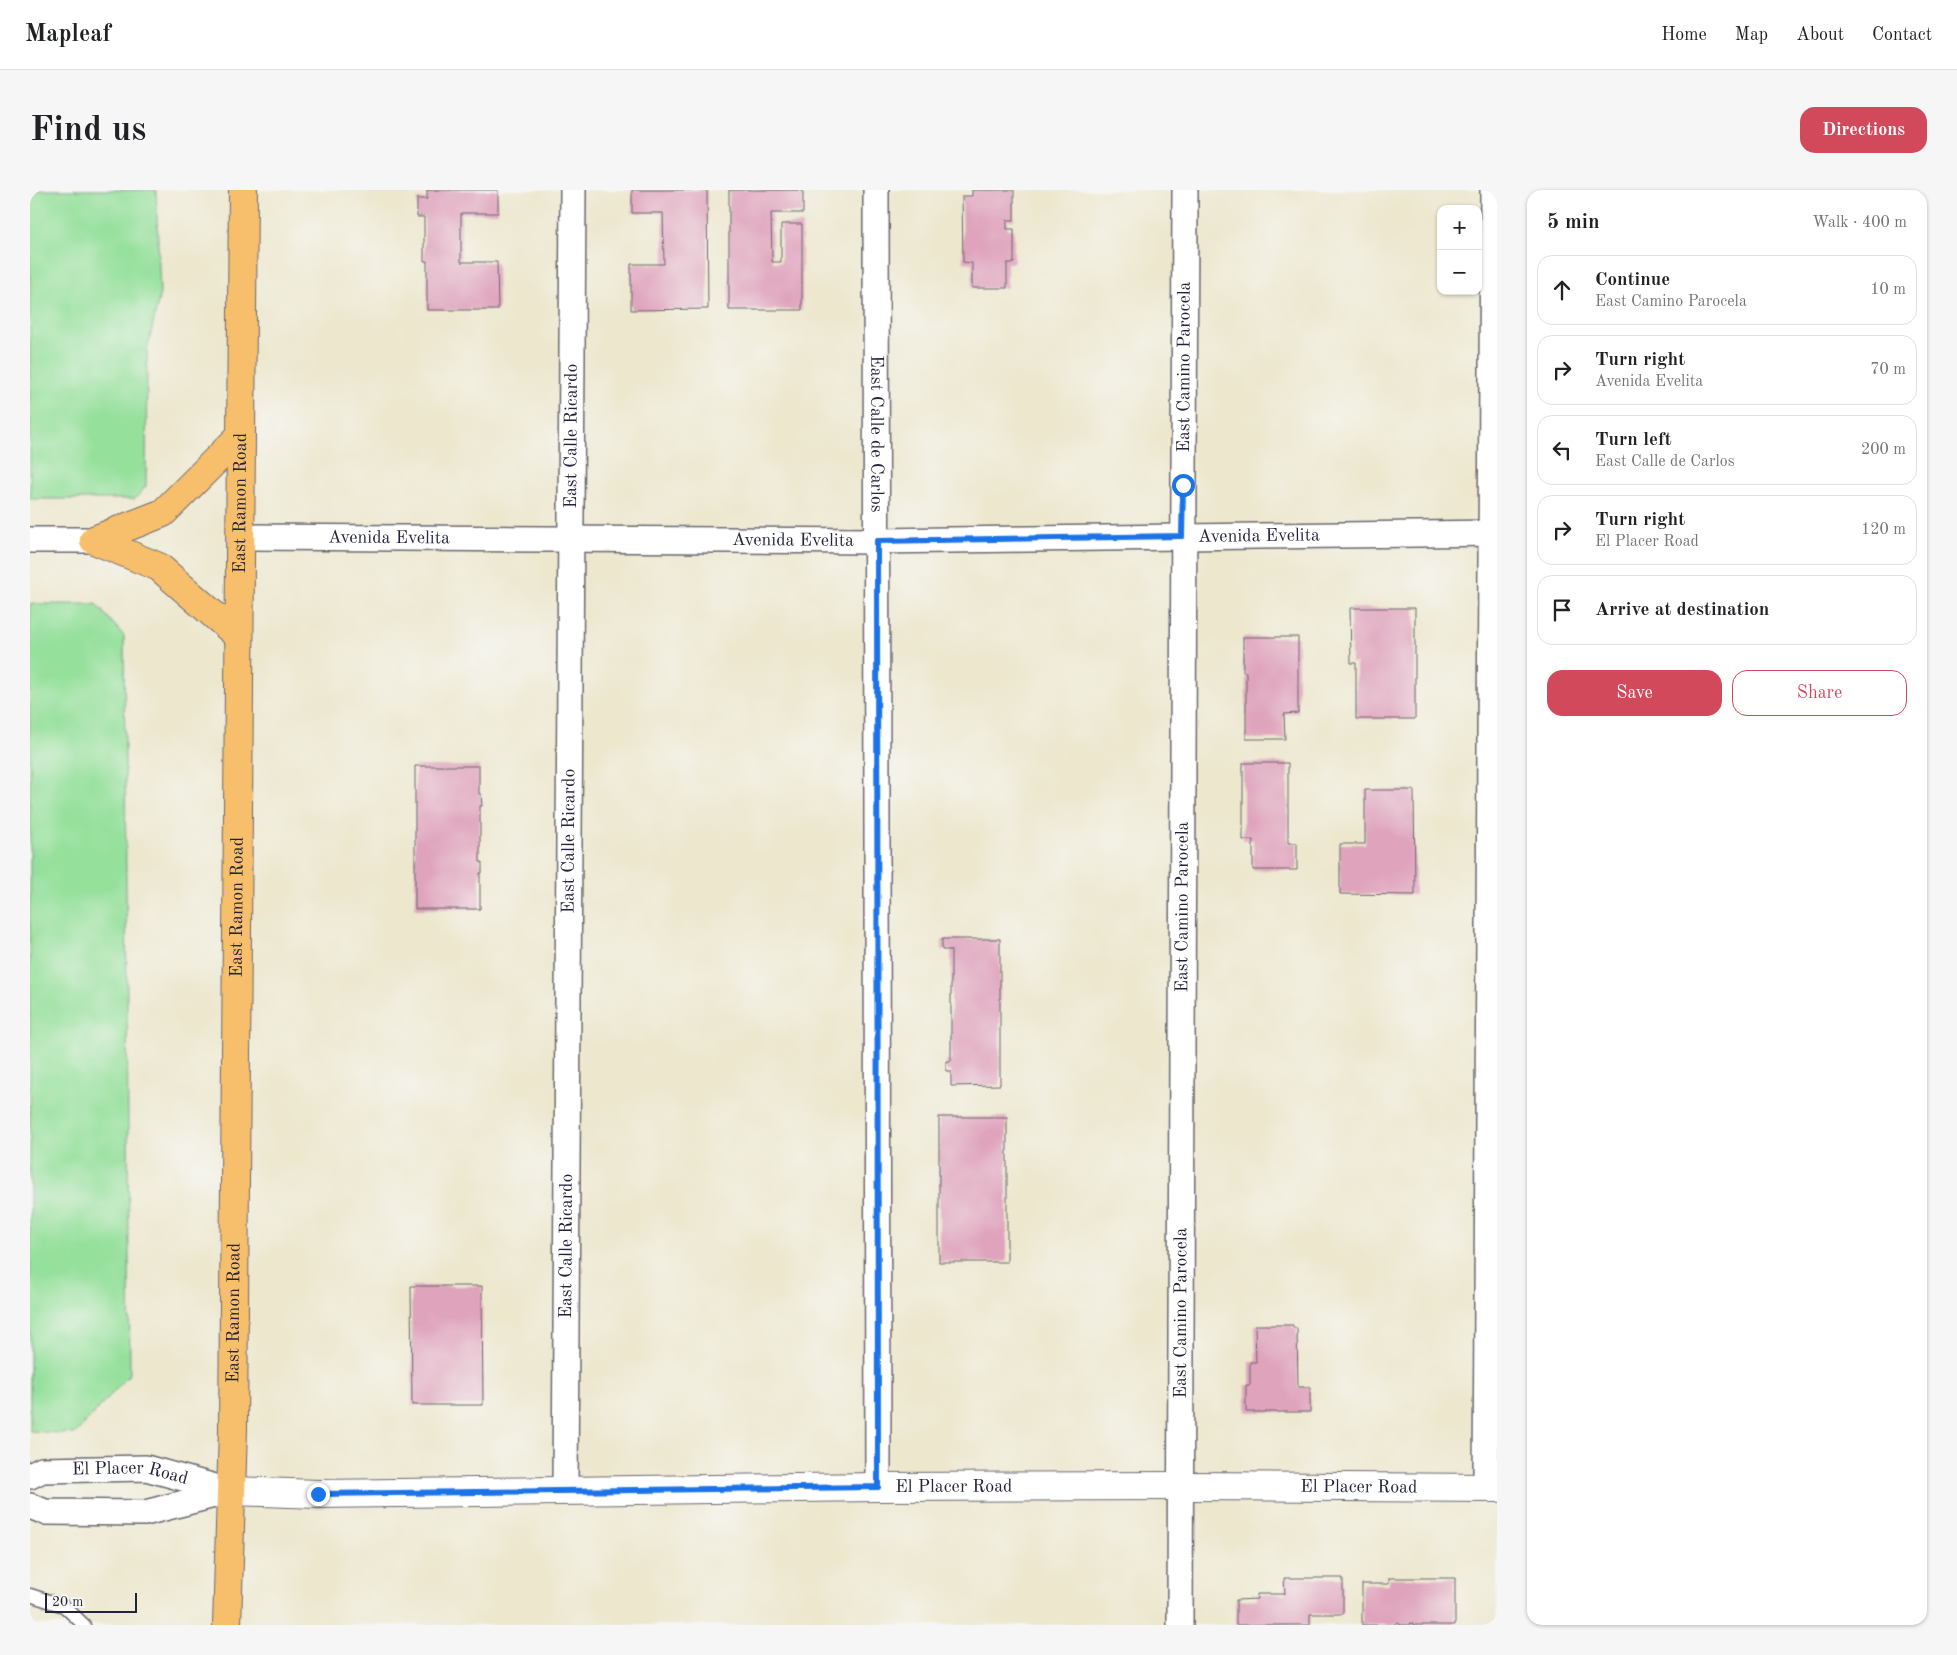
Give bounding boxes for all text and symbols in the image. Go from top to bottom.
text: Mapleaf [25,23,111,47]
text: Home [1661,26,1707,44]
text: Map [1735,26,1768,44]
text: About [1796,26,1844,44]
text: Contact [1872,26,1932,44]
button: Directions [1800,107,1927,153]
text: Find us [30,113,146,148]
map controls [1437,205,1482,295]
button: + [1437,205,1482,250]
text: 5 min [1547,212,1600,233]
text: Walk · 400 m [1812,215,1907,231]
button: − [1437,250,1482,295]
text: Continue [1595,271,1670,290]
icon: ahead [1548,276,1576,304]
street label: East Camino Parocela [1175,281,1194,453]
text: 10 m [1870,282,1906,298]
text: East Camino Parocela [1595,294,1747,310]
text: Turn right [1595,351,1685,370]
street label: East Calle de Carlos [867,355,885,513]
icon: right [1548,356,1576,384]
text: 70 m [1870,362,1906,378]
street label: East Calle Ricardo [562,363,581,508]
text: Avenida Evelita [1595,374,1703,390]
text: Turn left [1595,431,1672,450]
street label: East Ramon Road [231,433,250,573]
icon: left [1548,436,1576,464]
text: 200 m [1861,442,1906,458]
text: East Calle de Carlos [1595,454,1735,470]
route start [1172,474,1195,497]
text: Turn right [1595,511,1685,530]
icon: right [1548,516,1576,544]
text: 120 m [1861,522,1906,538]
street label: Avenida Evelita [1198,526,1320,546]
street label: Avenida Evelita [328,529,450,547]
street label: Avenida Evelita [732,531,854,550]
text: El Placer Road [1595,534,1699,550]
icon: arrive [1548,596,1576,624]
text: Arrive at destination [1595,601,1769,620]
button: Save [1547,670,1722,716]
button: Share [1732,670,1907,716]
street label: East Calle Ricardo [560,768,578,913]
street label: East Camino Parocela [1173,821,1192,993]
street label: East Ramon Road [228,837,247,977]
street label: East Calle Ricardo [557,1173,576,1318]
street label: East Camino Parocela [1172,1227,1190,1399]
street label: East Ramon Road [224,1243,244,1383]
street label: El Placer Road [72,1459,190,1488]
street label: El Placer Road [895,1478,1012,1496]
street label: El Placer Road [1300,1478,1418,1496]
route end [307,1483,330,1506]
scale bar [45,1590,138,1613]
text: 20 m [52,1595,83,1609]

